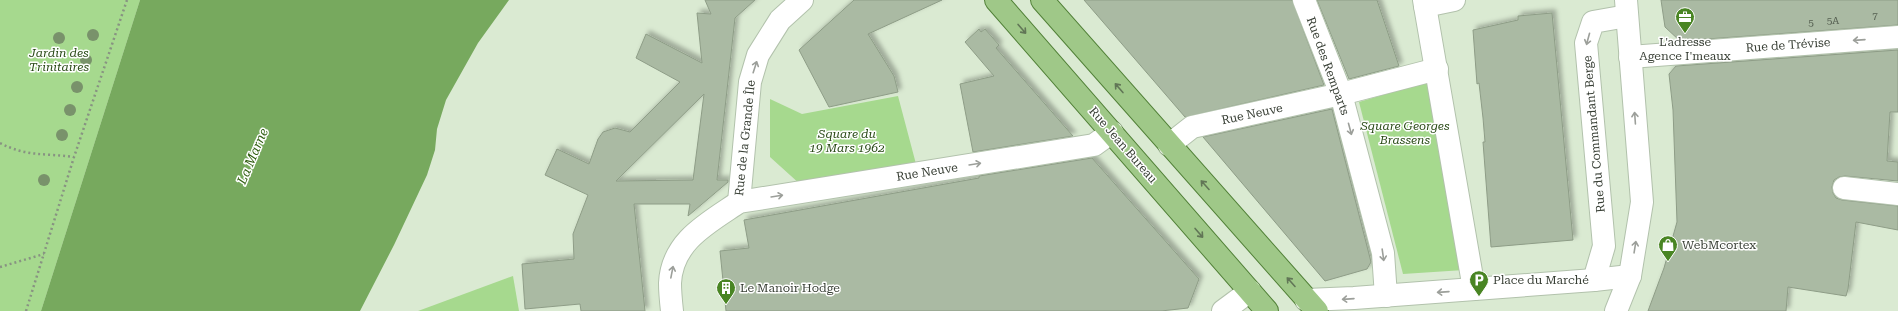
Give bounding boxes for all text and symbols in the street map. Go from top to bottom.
office icon: L'adresse Agence I'meaux [1674,6,1696,34]
house number: 7 [1872,10,1878,21]
street label: Rue des Remparts [1304,15,1352,117]
house number: 5A [1827,15,1839,26]
house number: 5 [1808,17,1814,28]
one-way arrow [1017,24,1026,35]
one-way arrow [1583,33,1591,46]
place label: L'adresse Agence I'meaux [1639,35,1731,63]
street label: Rue de Trévise [1745,35,1831,55]
one-way arrow [1853,36,1866,43]
park label: Jardin des Trinitaires [28,46,89,74]
street label: Rue du Commandant Berge [1580,54,1608,213]
one-way arrow [751,61,759,73]
street label: Rue de la Grande Île [732,79,758,197]
one-way arrow [1114,82,1123,93]
street label: Rue Neuve [1220,101,1284,127]
street label: Rue Jean Bureau [1086,104,1160,186]
one-way arrow [1632,112,1639,125]
park label: Square Georges Brassens [1359,119,1450,147]
one-way arrow [1347,122,1354,135]
water label: La Marne [234,126,271,187]
park label: Square du 19 Mars 1962 [809,127,885,155]
street label: Rue Neuve [895,160,959,184]
one-way arrow [968,160,981,168]
one-way arrow [1200,180,1209,190]
one-way arrow [770,192,783,200]
one-way arrow [1195,227,1204,238]
shop icon: WebMcortex [1657,234,1679,262]
place label: WebMcortex [1682,238,1756,252]
one-way arrow [1631,241,1639,254]
one-way arrow [1379,248,1387,261]
one-way arrow [669,266,677,279]
parking icon: Place du Marché [1468,269,1490,297]
place label: Place du Marché [1493,273,1589,287]
building icon: Le Manoir Hodge [715,277,737,305]
one-way arrow [1287,278,1296,288]
place label: Le Manoir Hodge [740,281,840,295]
one-way arrow [1437,288,1450,295]
one-way arrow [1342,295,1355,302]

